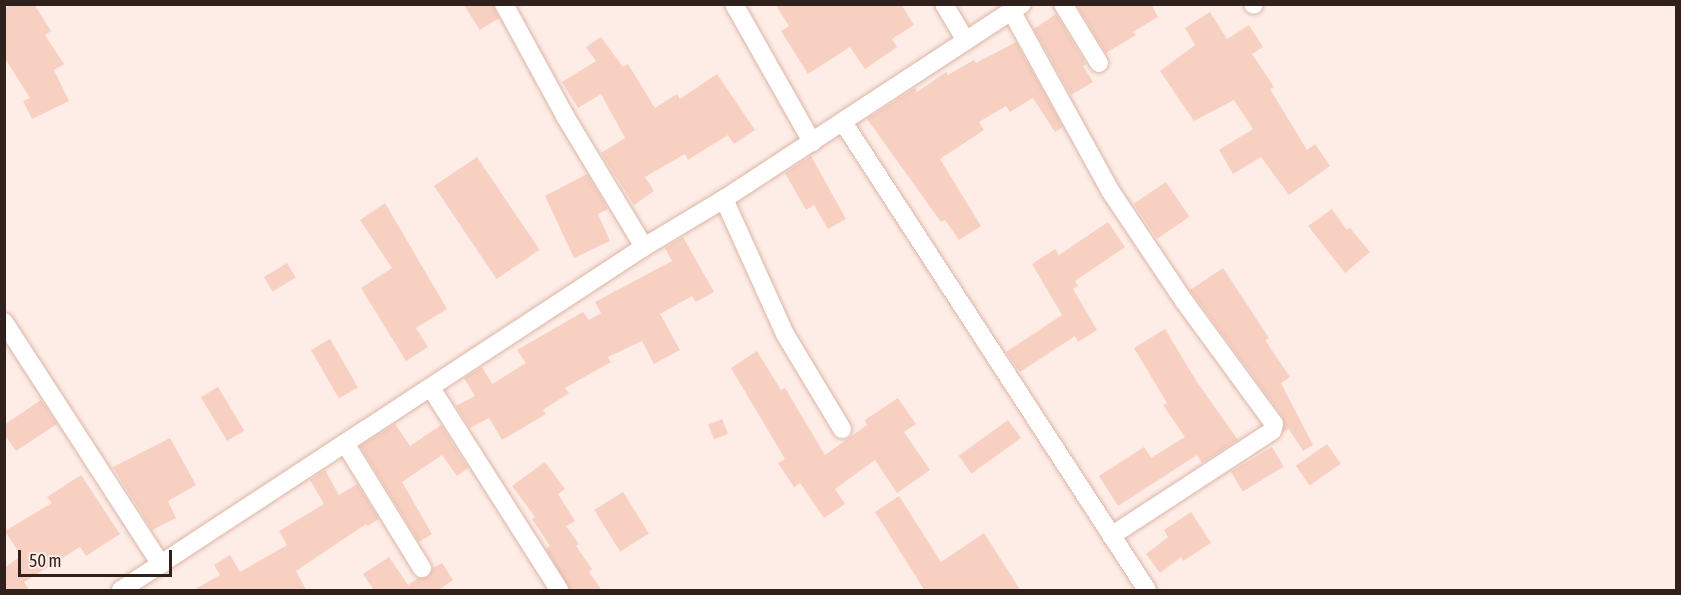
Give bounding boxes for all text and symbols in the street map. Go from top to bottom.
scale bar [21,538,176,576]
text: 50 m [29,550,61,571]

